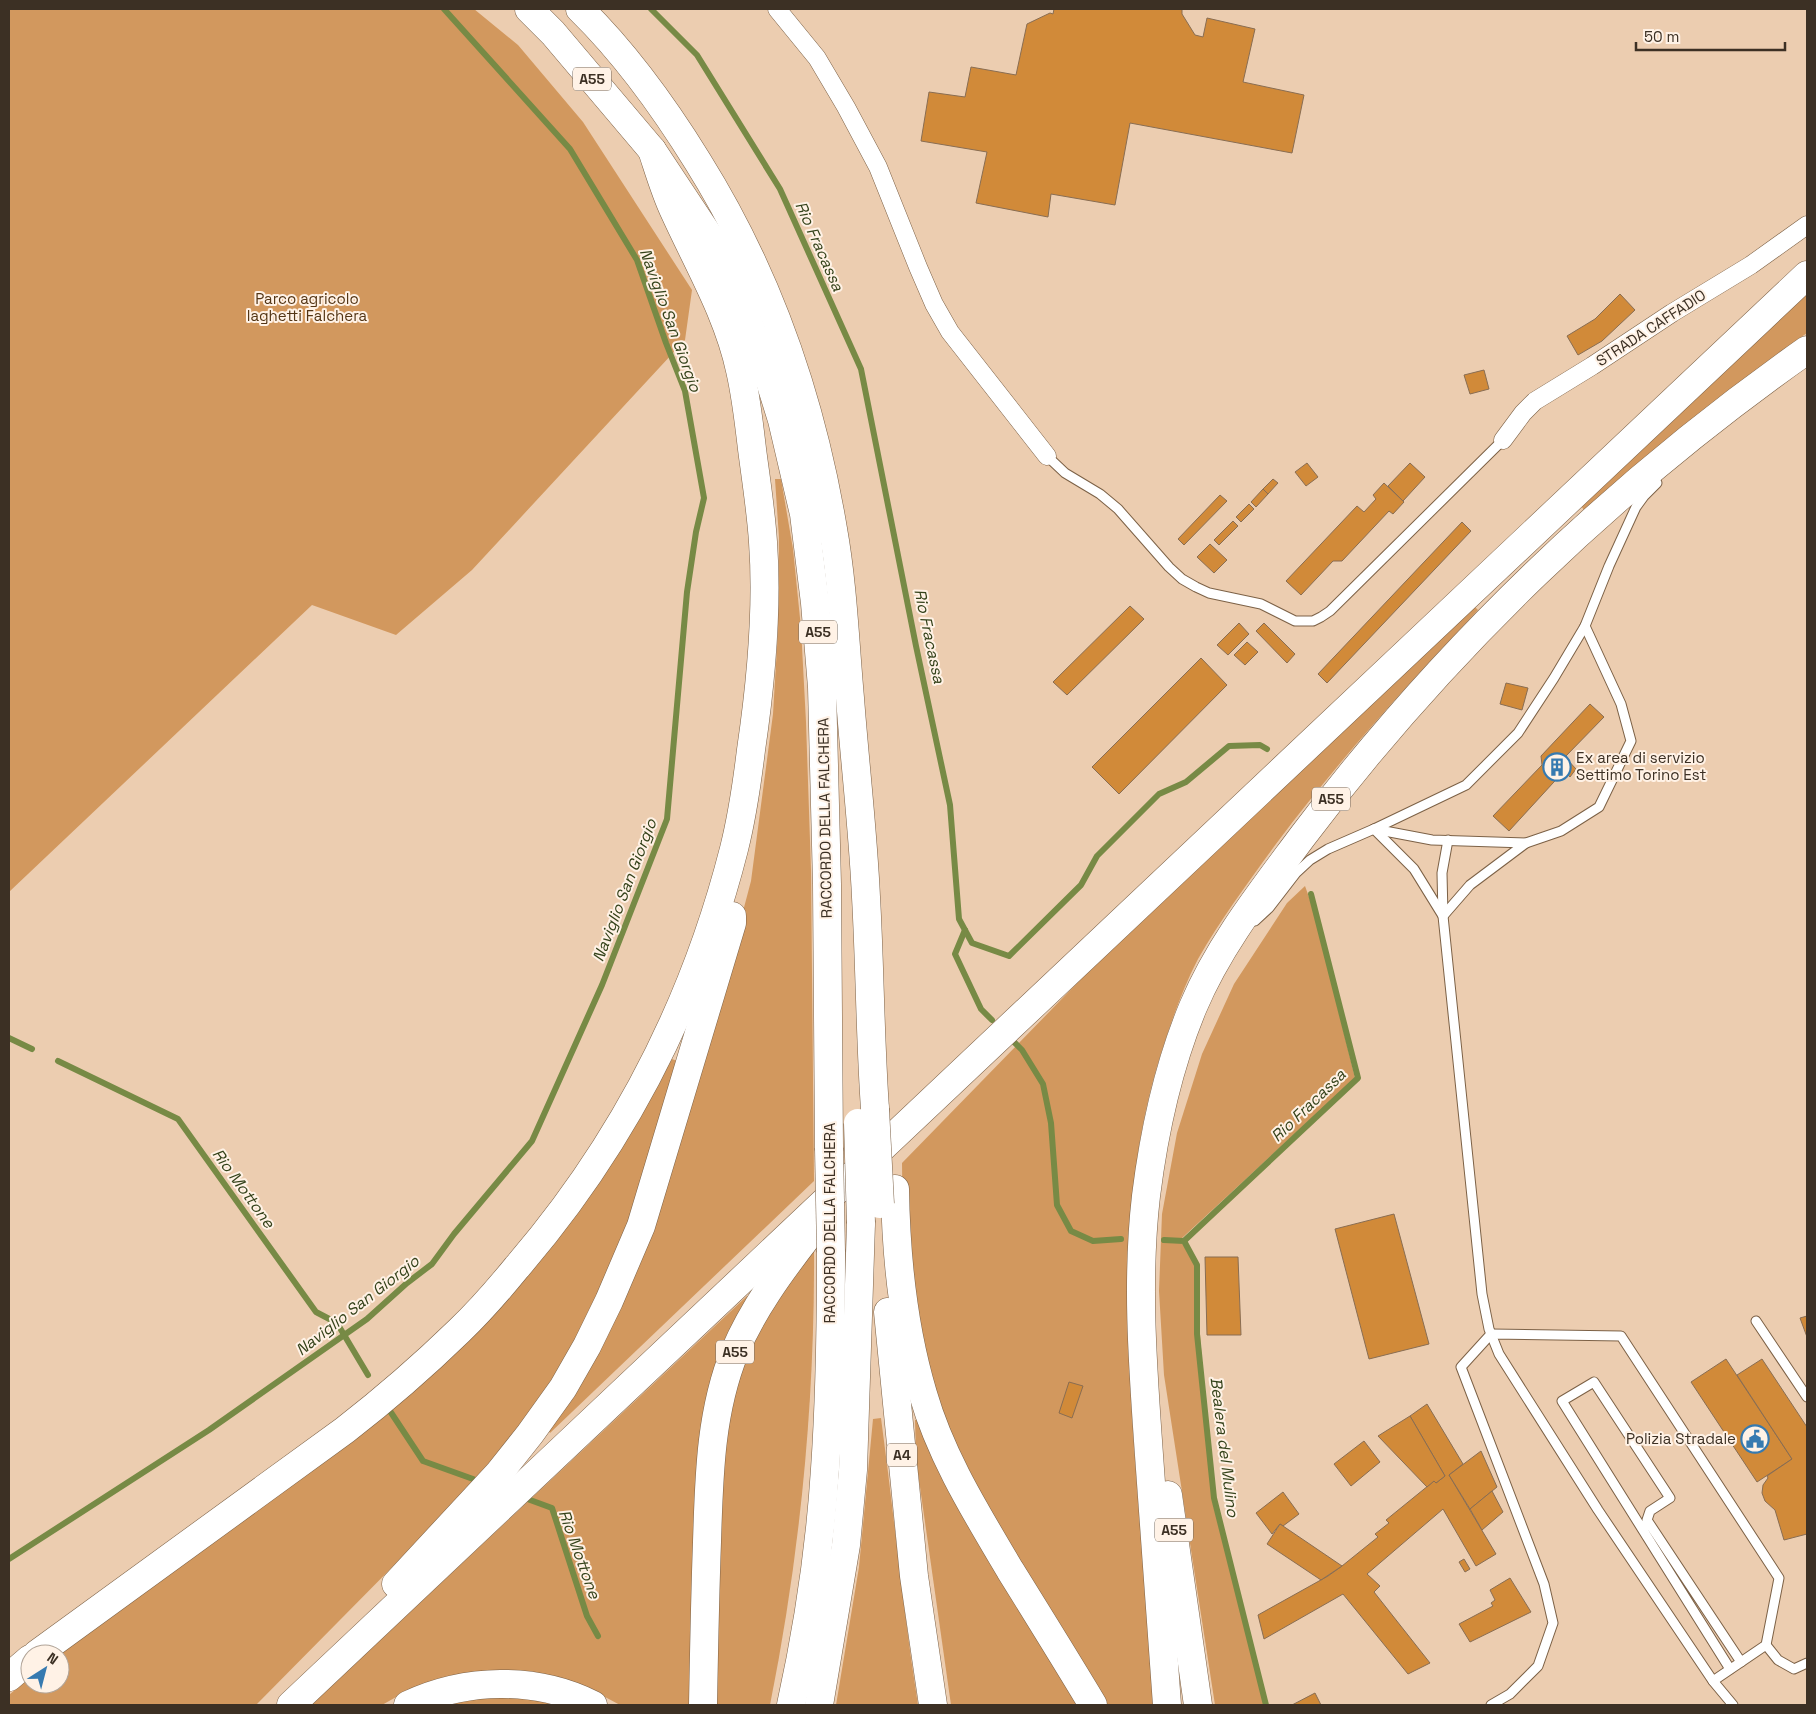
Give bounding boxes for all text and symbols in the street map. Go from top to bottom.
scale bar [1636,20,1785,52]
text: 50 m [1644,27,1679,46]
road number: A55 [573,68,611,90]
water label: Rio Fracassa [790,198,849,295]
water label: Naviglio San Giorgio [635,246,707,396]
street label: STRADA CAFFADIO [1592,285,1709,370]
park label: Parco agricolo laghetti Falchera [247,289,368,325]
water label: Rio Fracassa [909,587,950,686]
road number: A55 [799,620,837,644]
street label: RACCORDO DELLA FALCHERA [813,717,836,919]
place label: Ex area di servizio Settimo Torino Est [1576,748,1707,784]
building icon: Ex area di servizio Settimo Torino Est [1542,752,1572,782]
road number: A55 [1312,788,1350,811]
water label: Naviglio San Giorgio [588,815,662,965]
water label: Rio Fracassa [1266,1064,1351,1146]
street label: RACCORDO DELLA FALCHERA [820,1122,839,1323]
water label: Rio Mottone [208,1144,280,1233]
water label: Naviglio San Giorgio [291,1250,424,1360]
road number: A55 [716,1340,754,1364]
water label: Bealera del Mulino [1206,1376,1244,1519]
public building icon: Polizia Stradale [1740,1424,1770,1454]
place label: Polizia Stradale [1626,1429,1736,1448]
road number: A4 [887,1444,917,1466]
water label: Rio Mottone [554,1507,606,1602]
road number: A55 [1155,1518,1193,1542]
north arrow [20,1644,70,1694]
text: N [44,1648,62,1669]

